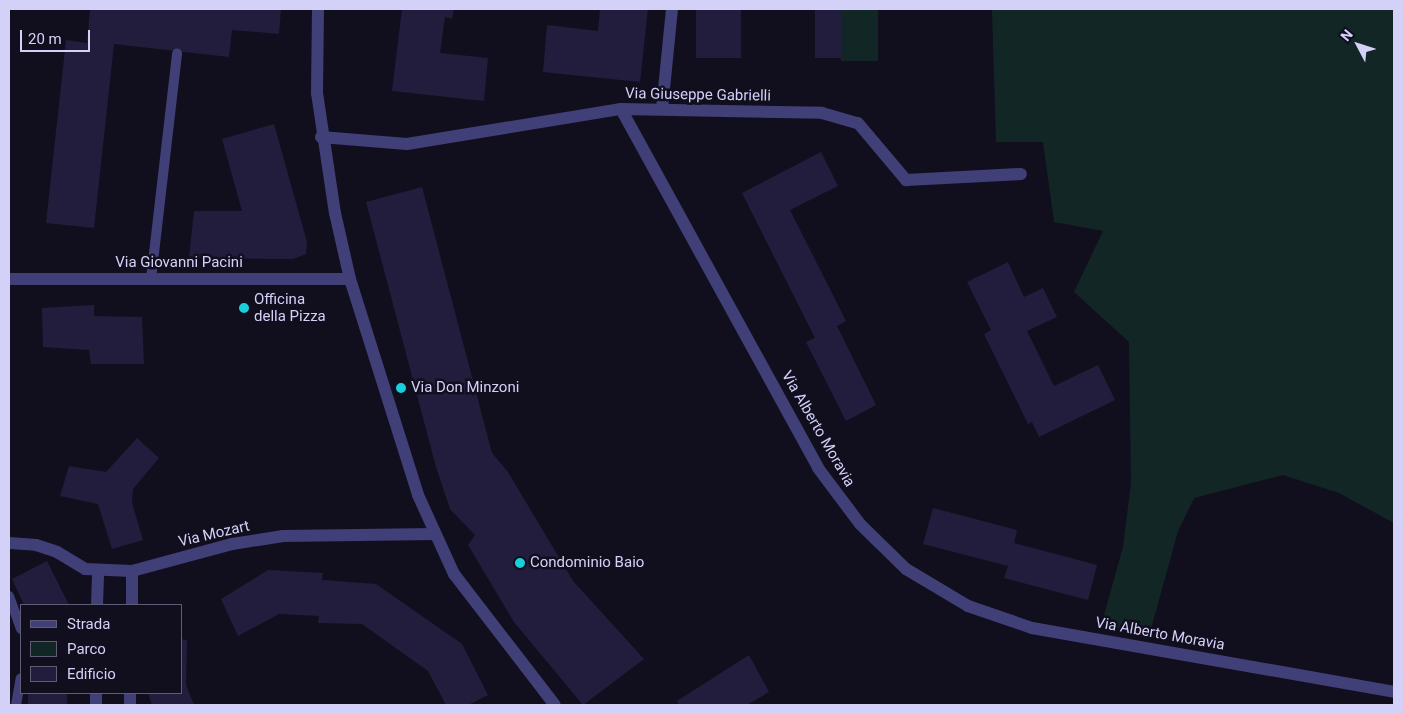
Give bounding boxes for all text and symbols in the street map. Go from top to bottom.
scale bar [22,20,92,52]
north arrow [1333,20,1383,70]
text: N [1337,26,1356,44]
text: 20 m [28,30,62,48]
street label: Via Giuseppe Gabrielli [625,85,771,105]
street label: Via Giovanni Pacini [115,254,243,272]
place label: Officina della Pizza [254,290,326,325]
marker: Officina della Pizza [238,302,250,314]
street label: Via Alberto Moravia [777,368,859,490]
place label: Via Don Minzoni [411,379,519,397]
marker: Via Don Minzoni [395,382,407,394]
street label: Via Mozart [177,517,251,551]
place label: Condominio Baio [530,554,644,572]
marker: Condominio Baio [514,557,526,569]
legend [20,604,182,694]
street label: Via Alberto Moravia [1094,614,1226,654]
text: Strada [67,615,110,633]
text: Parco [67,640,106,658]
text: Edificio [67,665,116,683]

